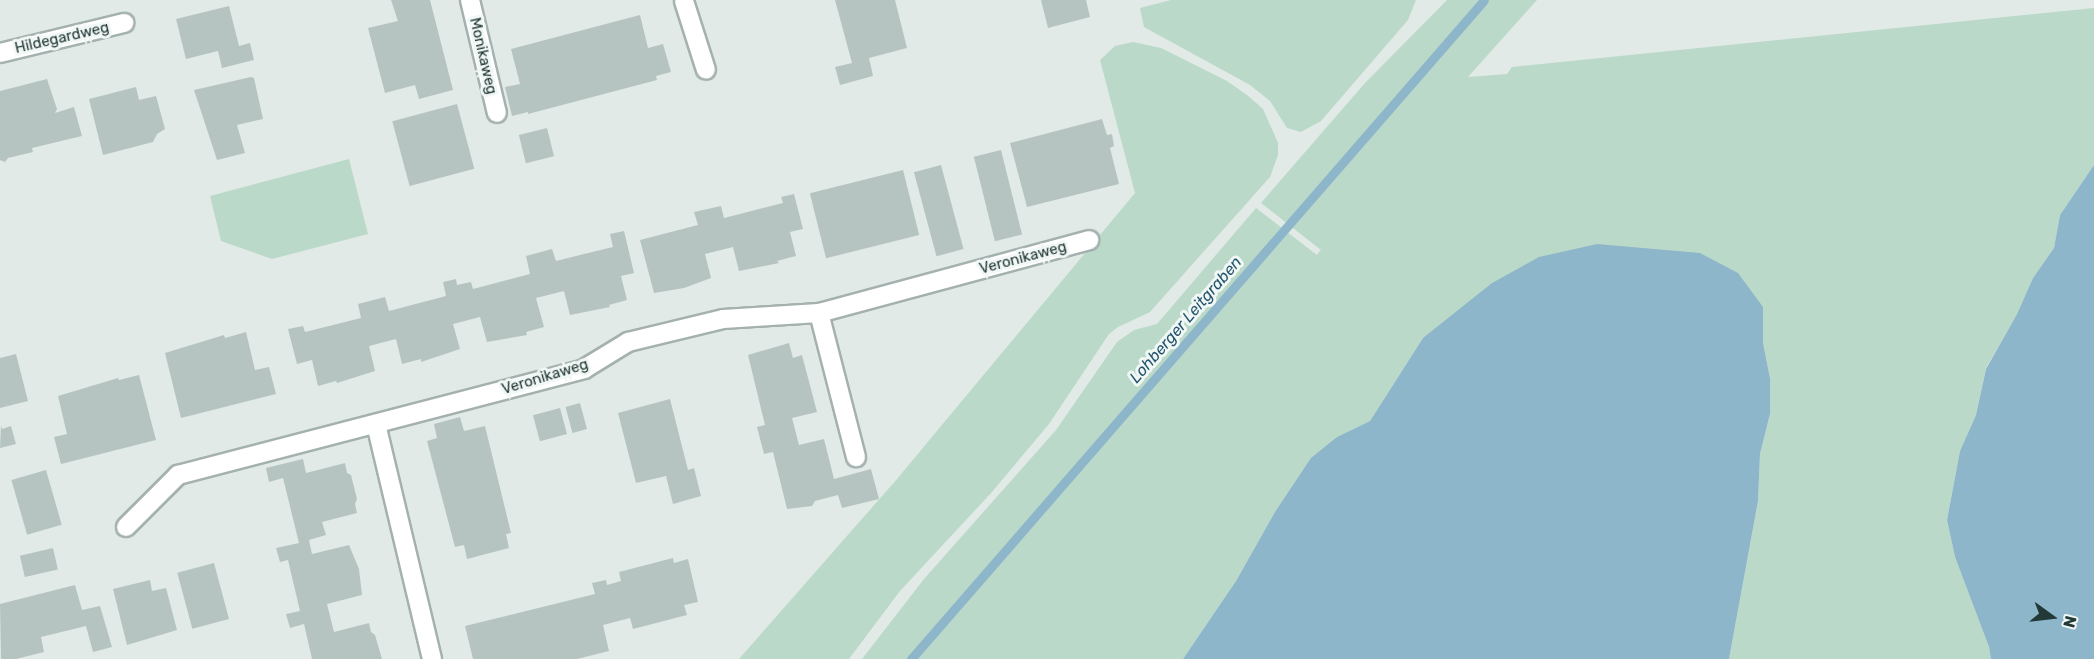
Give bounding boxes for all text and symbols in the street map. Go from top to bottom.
street label: Monikaweg [465,16,501,96]
street label: Hildegardweg [13,18,111,58]
street label: Veronikaweg [978,238,1068,278]
water label: Lohberger Leitgraben [1126,253,1246,387]
street label: Veronikaweg [500,355,590,399]
north arrow [2022,587,2082,647]
text: N [2059,614,2081,630]

